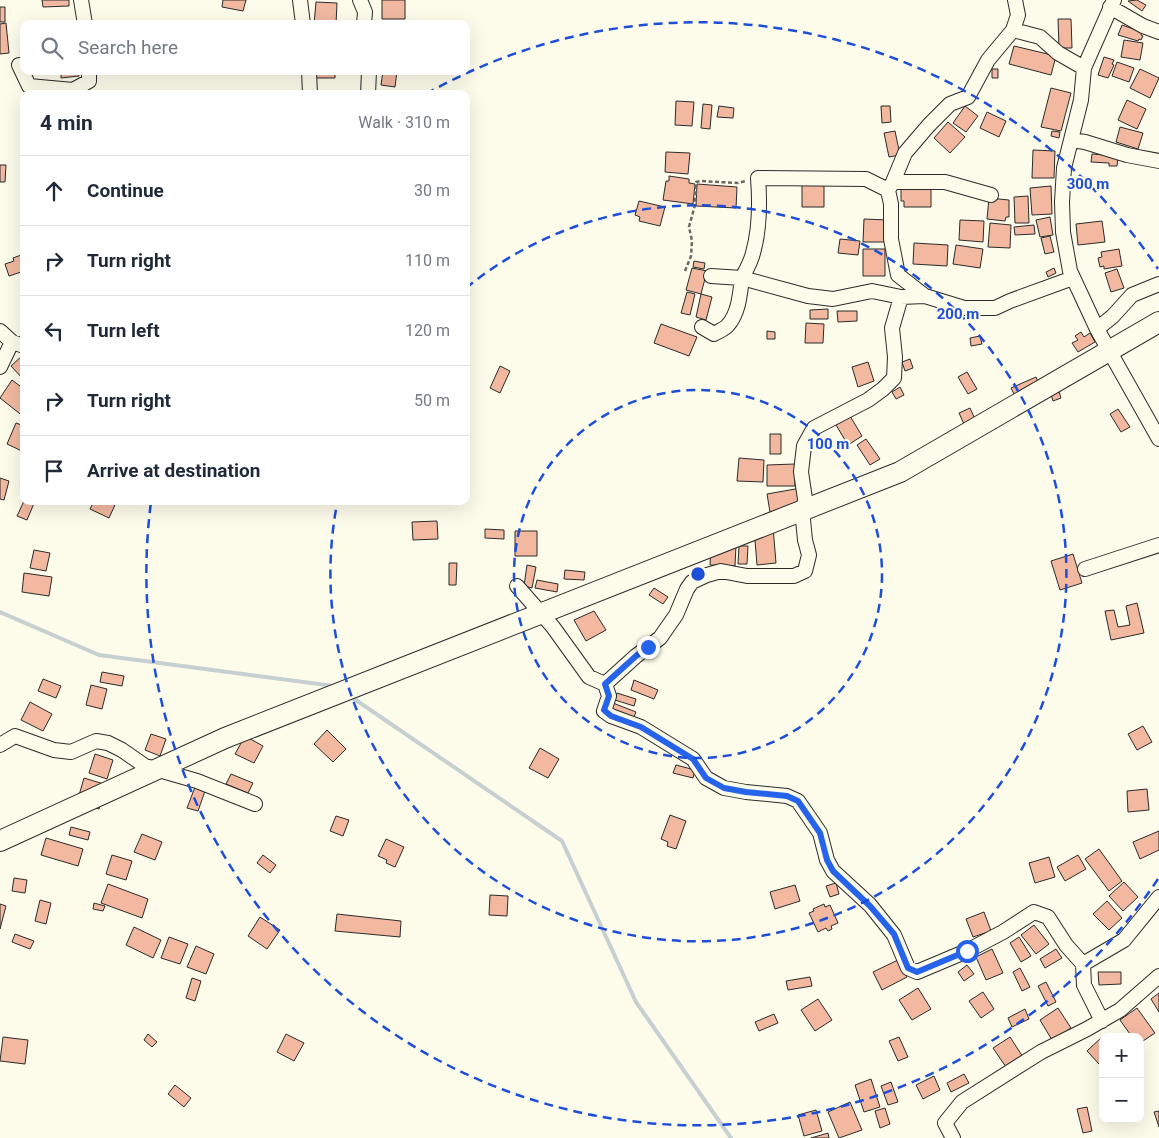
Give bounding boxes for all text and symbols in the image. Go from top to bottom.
search box [20,20,470,75]
icon: search [38,34,66,62]
text: Search here [78,36,178,59]
text: 4 min [40,111,93,135]
text: Walk · 310 m [358,113,450,132]
text: 300 m [1067,175,1109,193]
icon: ahead [40,177,68,205]
text: Continue [87,179,164,202]
text: 30 m [414,181,450,200]
icon: right [40,247,68,275]
text: Turn right [87,249,171,272]
text: 110 m [405,251,450,270]
text: 200 m [937,305,979,323]
icon: left [40,317,68,345]
text: Turn left [87,319,160,342]
text: 120 m [405,321,450,340]
icon: right [40,387,68,415]
text: Turn right [87,389,171,412]
text: 50 m [414,391,450,410]
text: 100 m [807,435,849,453]
icon: arrive [40,457,68,485]
text: Arrive at destination [87,459,260,482]
centre of rings [689,565,707,583]
route end [637,636,660,659]
route start [956,940,979,963]
map controls [1099,1033,1144,1123]
button: + [1099,1033,1144,1078]
button: − [1099,1078,1144,1123]

